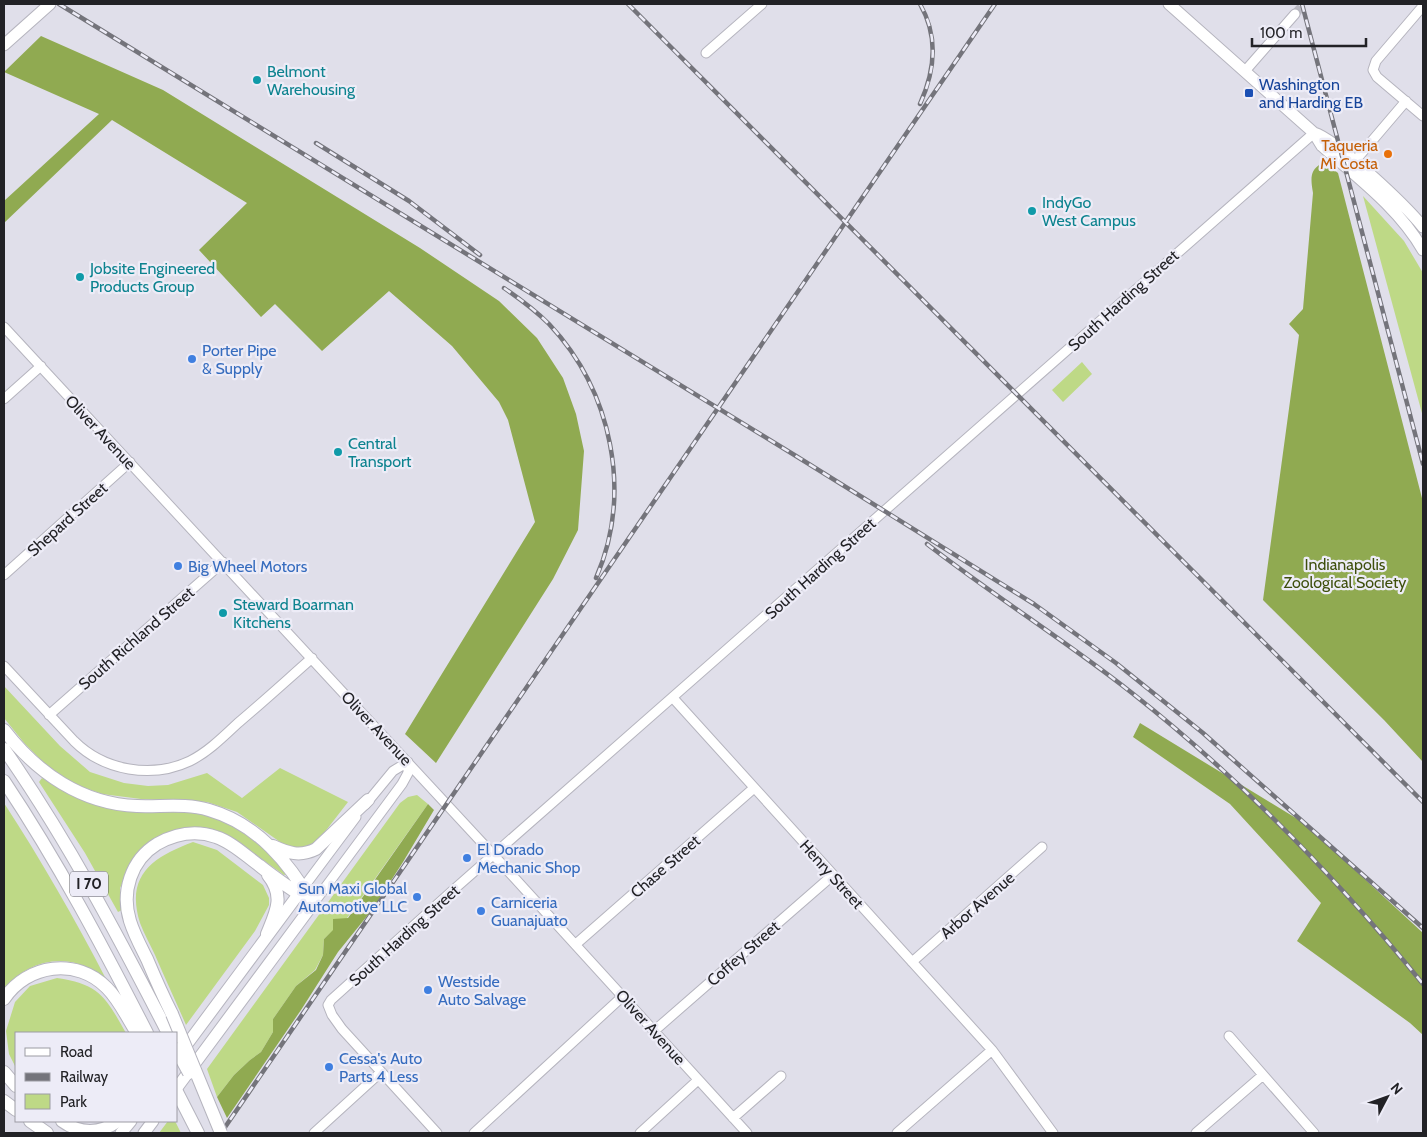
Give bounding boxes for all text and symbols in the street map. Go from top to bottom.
scale bar [1252,15,1366,47]
text: 100 m [1260,24,1302,42]
place label: Belmont Warehousing [267,62,356,99]
marker: Belmont Warehousing [251,74,263,86]
place label: Washington and Harding EB [1259,75,1363,112]
marker: Washington and Harding EB [1243,87,1255,99]
place label: Taqueria Mi Costa [1320,136,1378,173]
marker: Taqueria Mi Costa [1382,148,1394,160]
place label: IndyGo West Campus [1042,193,1136,230]
marker: IndyGo West Campus [1026,205,1038,217]
street label: South Harding Street [1064,245,1183,355]
place label: Jobsite Engineered Products Group [89,259,215,296]
marker: Jobsite Engineered Products Group [74,271,86,283]
place label: Porter Pipe & Supply [202,341,277,378]
marker: Porter Pipe & Supply [186,353,198,365]
street label: Oliver Avenue [61,391,140,473]
place label: Central Transport [348,434,412,471]
marker: Central Transport [332,446,344,458]
street label: Shepard Street [23,478,112,560]
street label: South Harding Street [761,513,880,623]
park label: Indianapolis Zoological Society [1284,555,1406,592]
place label: Big Wheel Motors [188,557,308,576]
marker: Big Wheel Motors [172,560,184,572]
street label: South Richland Street [75,583,199,694]
place label: Steward Boarman Kitchens [233,595,354,632]
marker: Steward Boarman Kitchens [217,607,229,619]
street label: Oliver Avenue [337,687,416,769]
street label: Chase Street [627,831,704,902]
street label: Henry Street [796,836,868,913]
place label: El Dorado Mechanic Shop [477,840,581,877]
marker: El Dorado Mechanic Shop [461,852,473,864]
street label: Arbor Avenue [936,868,1018,943]
road number: I 70 [70,872,108,896]
place label: Sun Maxi Global Automotive LLC [298,879,407,916]
street label: South Harding Street [345,880,464,990]
marker: Sun Maxi Global Automotive LLC [411,891,423,903]
place label: Carniceria Guanajuato [491,893,568,930]
marker: Carniceria Guanajuato [475,905,487,917]
street label: Coffey Street [703,916,784,990]
place label: Westside Auto Salvage [438,972,526,1009]
marker: Westside Auto Salvage [422,984,434,996]
street label: Oliver Avenue [612,986,689,1069]
legend [15,1032,178,1122]
text: Road [60,1043,93,1061]
place label: Cessa's Auto Parts 4 Less [339,1049,423,1086]
marker: Cessa's Auto Parts 4 Less [323,1061,335,1073]
text: Railway [60,1068,109,1086]
north arrow [1362,1072,1412,1122]
text: N [1387,1079,1407,1098]
text: Park [60,1093,87,1111]

